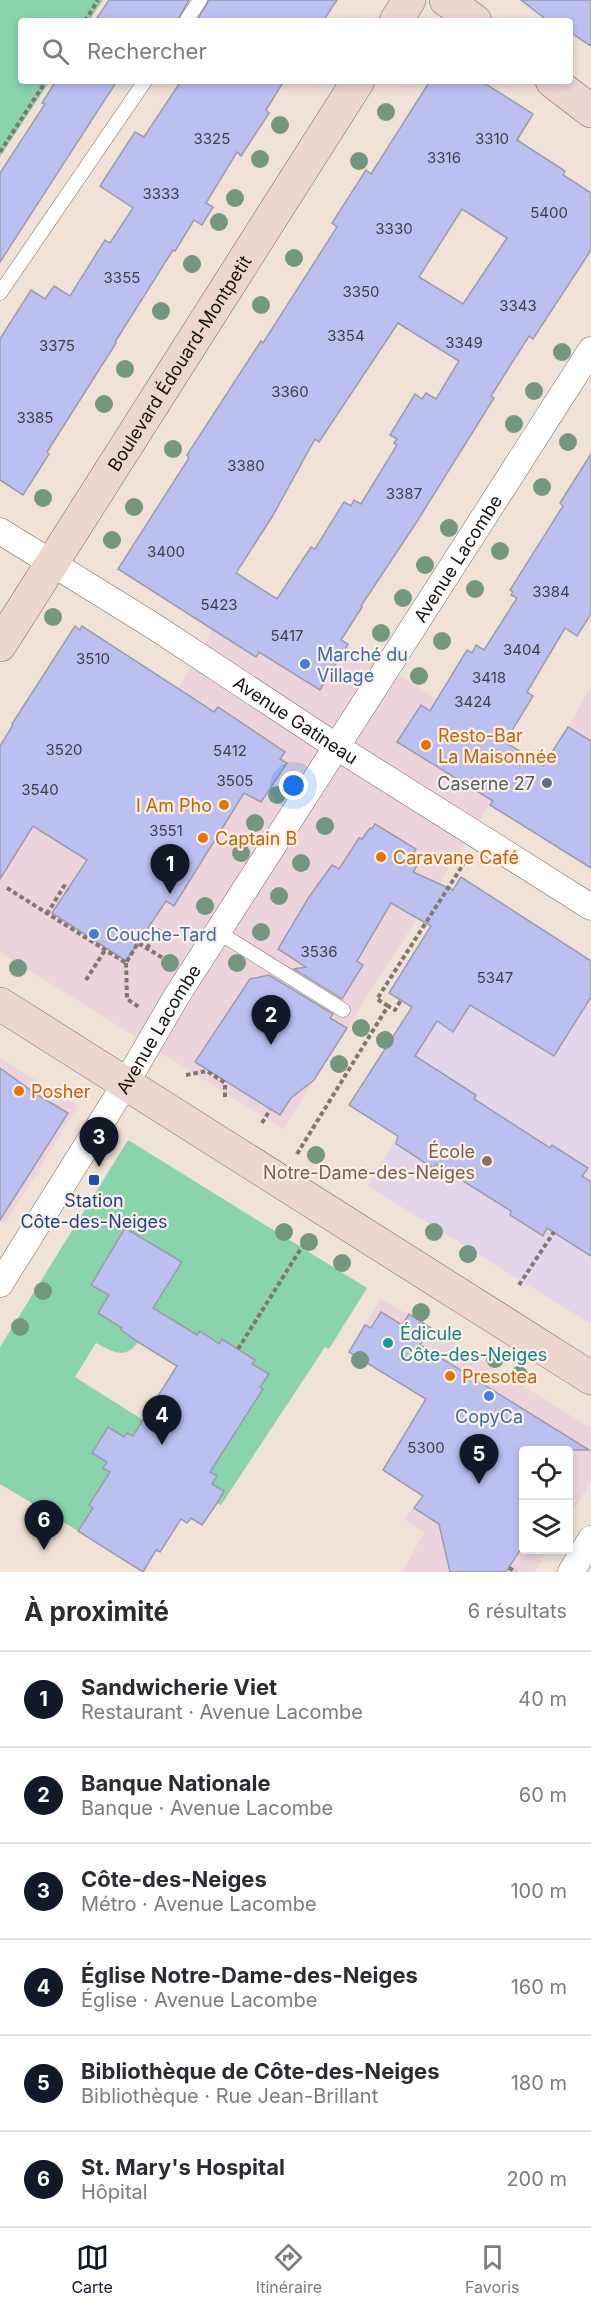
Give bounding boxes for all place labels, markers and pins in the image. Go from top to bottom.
place label: Marché du Village [317,644,408,686]
marker: Marché du Village [298,657,312,671]
place label: Resto-Bar La Maisonnée [438,725,557,767]
marker: Resto-Bar La Maisonnée [419,738,433,752]
place label: Caserne 27 [437,773,535,794]
marker: Caserne 27 [540,776,554,790]
place label: I Am Pho [136,795,212,816]
marker: I Am Pho [217,798,231,812]
place label: Captain B [215,828,297,849]
marker: Captain B [196,831,210,845]
pin: 1 [150,844,190,894]
place label: Caravane Café [393,847,519,868]
marker: Caravane Café [374,850,388,864]
place label: Couche-Tard [106,924,217,945]
marker: Couche-Tard [87,927,101,941]
pin: 2 [252,996,290,1045]
place label: Posher [31,1081,91,1102]
marker: Posher [12,1084,26,1098]
pin: 3 [80,1118,118,1167]
place label: École Notre-Dame-des-Neiges [263,1140,475,1183]
marker: École Notre-Dame-des-Neiges [480,1154,494,1168]
marker: Station Côte-des-Neiges [87,1173,101,1187]
place label: Station Côte-des-Neiges [20,1190,168,1232]
place label: Édicule Côte-des-Neiges [400,1322,547,1365]
marker: Édicule Côte-des-Neiges [381,1336,395,1350]
place label: Presotea [462,1366,537,1387]
marker: Presotea [443,1369,457,1383]
marker: CopyCa [482,1389,496,1403]
pin: 4 [142,1396,182,1445]
place label: CopyCa [455,1406,523,1427]
pin: 5 [460,1434,498,1484]
pin: 6 [24,1500,63,1550]

